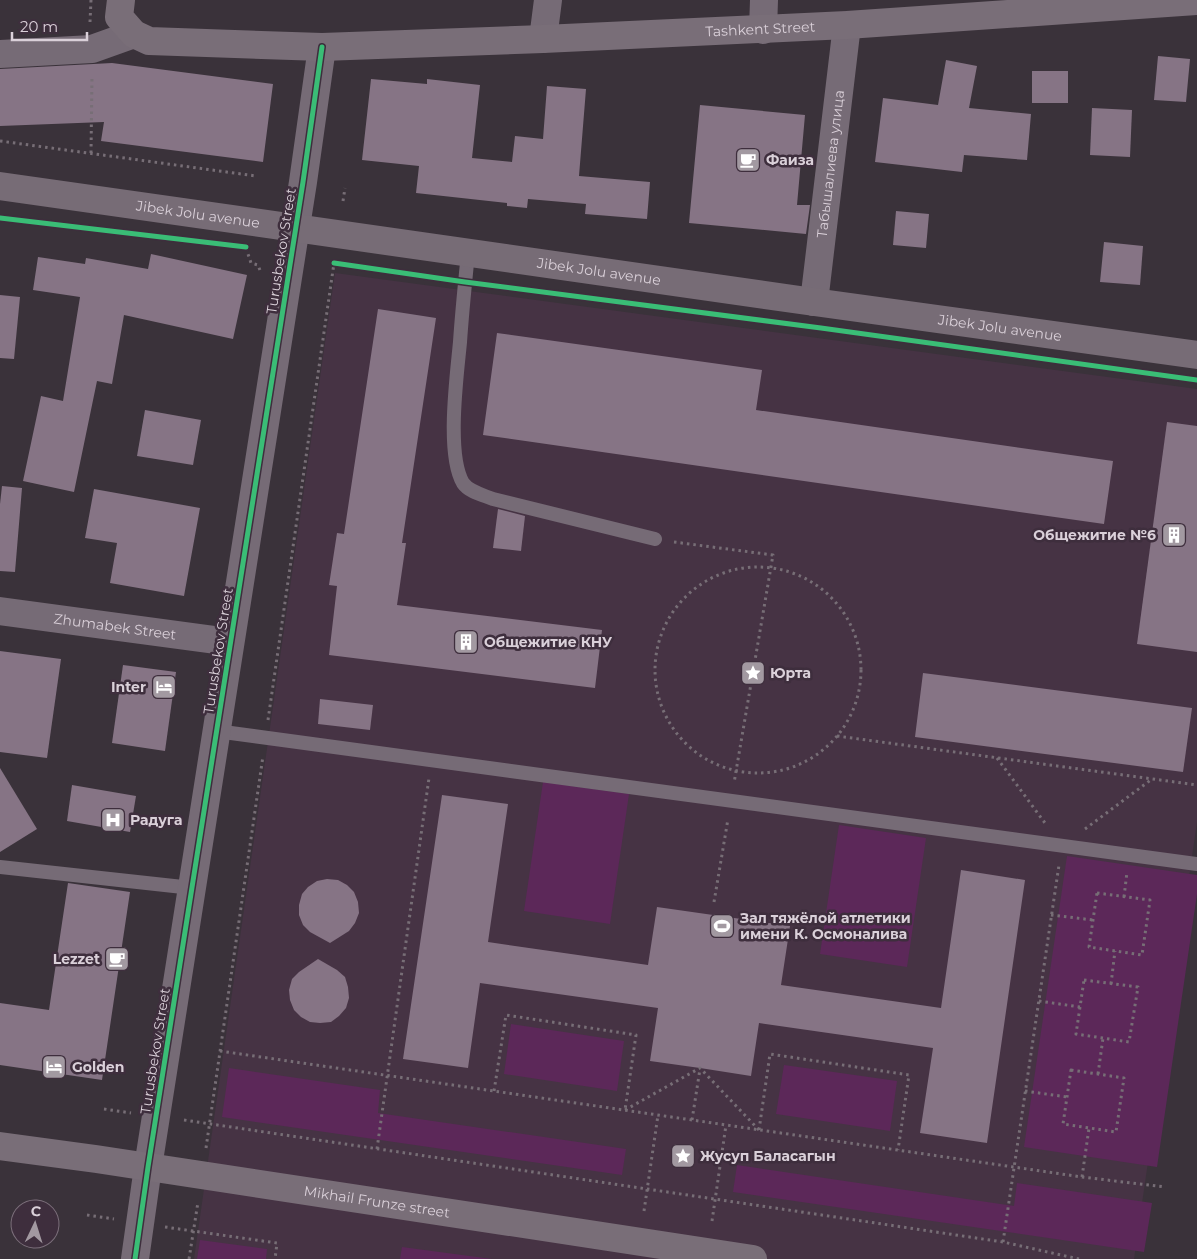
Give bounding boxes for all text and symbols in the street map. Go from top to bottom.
scale bar [12,10,88,42]
text: 20 m [20,17,58,36]
street label: Tashkent Street [705,17,816,41]
street label: Табышалиева улица [813,89,848,239]
cafe icon: Фаиза [735,147,761,173]
place label: Фаиза [766,151,814,169]
street label: Turusbekov Street [262,186,300,315]
street label: Jibek Jolu avenue [134,196,261,232]
street label: Jibek Jolu avenue [535,253,662,289]
street label: Jibek Jolu avenue [936,310,1063,345]
building icon: Общежитие №6 [1161,522,1187,548]
place label: Общежитие №6 [1033,526,1156,544]
street label: Turusbekov Street [199,586,237,715]
street label: Zhumabek Street [53,609,178,644]
building icon: Общежитие КНУ [453,629,479,655]
place label: Общежитие КНУ [484,633,613,651]
place icon: Юрта [740,660,766,686]
place label: Юрта [770,664,811,682]
hotel icon: Inter [151,674,177,700]
place label: Inter [111,678,146,696]
hospital icon: Радуга [100,807,126,833]
place label: Радуга [130,811,182,829]
place label: Зал тяжёлой атлетики имени К. Осмоналива [739,909,911,943]
sports icon: Зал тяжёлой атлетики имени К. Осмоналива [709,913,735,939]
cafe icon: Lezzet [104,946,130,972]
place label: Lezzet [53,950,100,968]
street label: Turusbekov Street [136,986,174,1115]
hotel icon: Golden [41,1054,67,1080]
place label: Golden [72,1058,124,1076]
place icon: Жусуп Баласагын [670,1143,696,1169]
place label: Жусуп Баласагын [700,1147,836,1165]
street label: Mikhail Frunze street [303,1182,451,1222]
north arrow [10,1199,60,1249]
text: С [30,1202,42,1220]

